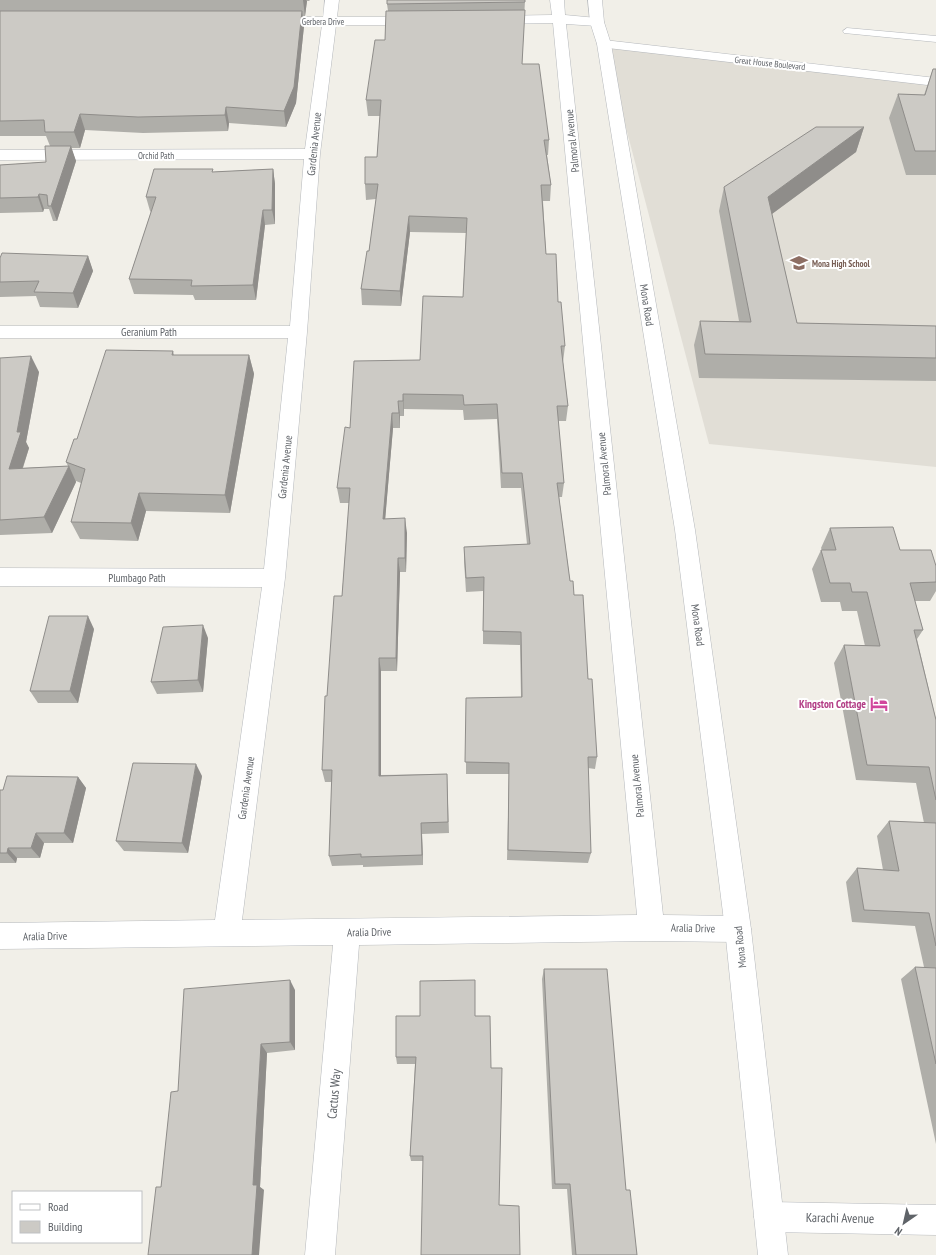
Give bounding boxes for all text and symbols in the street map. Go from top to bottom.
street label: Gerbera Drive [302,16,345,27]
street label: Great House Boulevard [734,54,806,72]
street label: Palmoral Avenue [562,108,582,173]
street label: Gardenia Avenue [304,111,324,176]
street label: Orchid Path [138,150,174,161]
school or university icon: Mona High School [789,253,809,273]
place label: Mona High School [812,258,870,269]
street label: Mona Road [637,283,657,327]
street label: Geranium Path [121,325,177,339]
street label: Palmoral Avenue [594,431,614,496]
street label: Gardenia Avenue [275,434,295,499]
street label: Plumbago Path [108,571,166,585]
street label: Mona Road [688,603,708,647]
hotel icon: Kingston Cottage [869,694,889,714]
place label: Kingston Cottage [799,697,866,711]
street label: Palmoral Avenue [627,753,647,818]
street label: Gardenia Avenue [235,755,257,820]
street label: Aralia Drive [671,921,716,935]
street label: Aralia Drive [347,925,392,939]
street label: Mona Road [731,925,749,969]
street label: Aralia Drive [23,929,68,943]
street label: Cactus Way [323,1068,345,1120]
legend [12,1191,142,1243]
text: Road [48,1199,68,1214]
north arrow [884,1203,924,1243]
street label: Karachi Avenue [806,1209,874,1227]
text: Building [48,1219,83,1234]
text: N [892,1224,905,1239]

